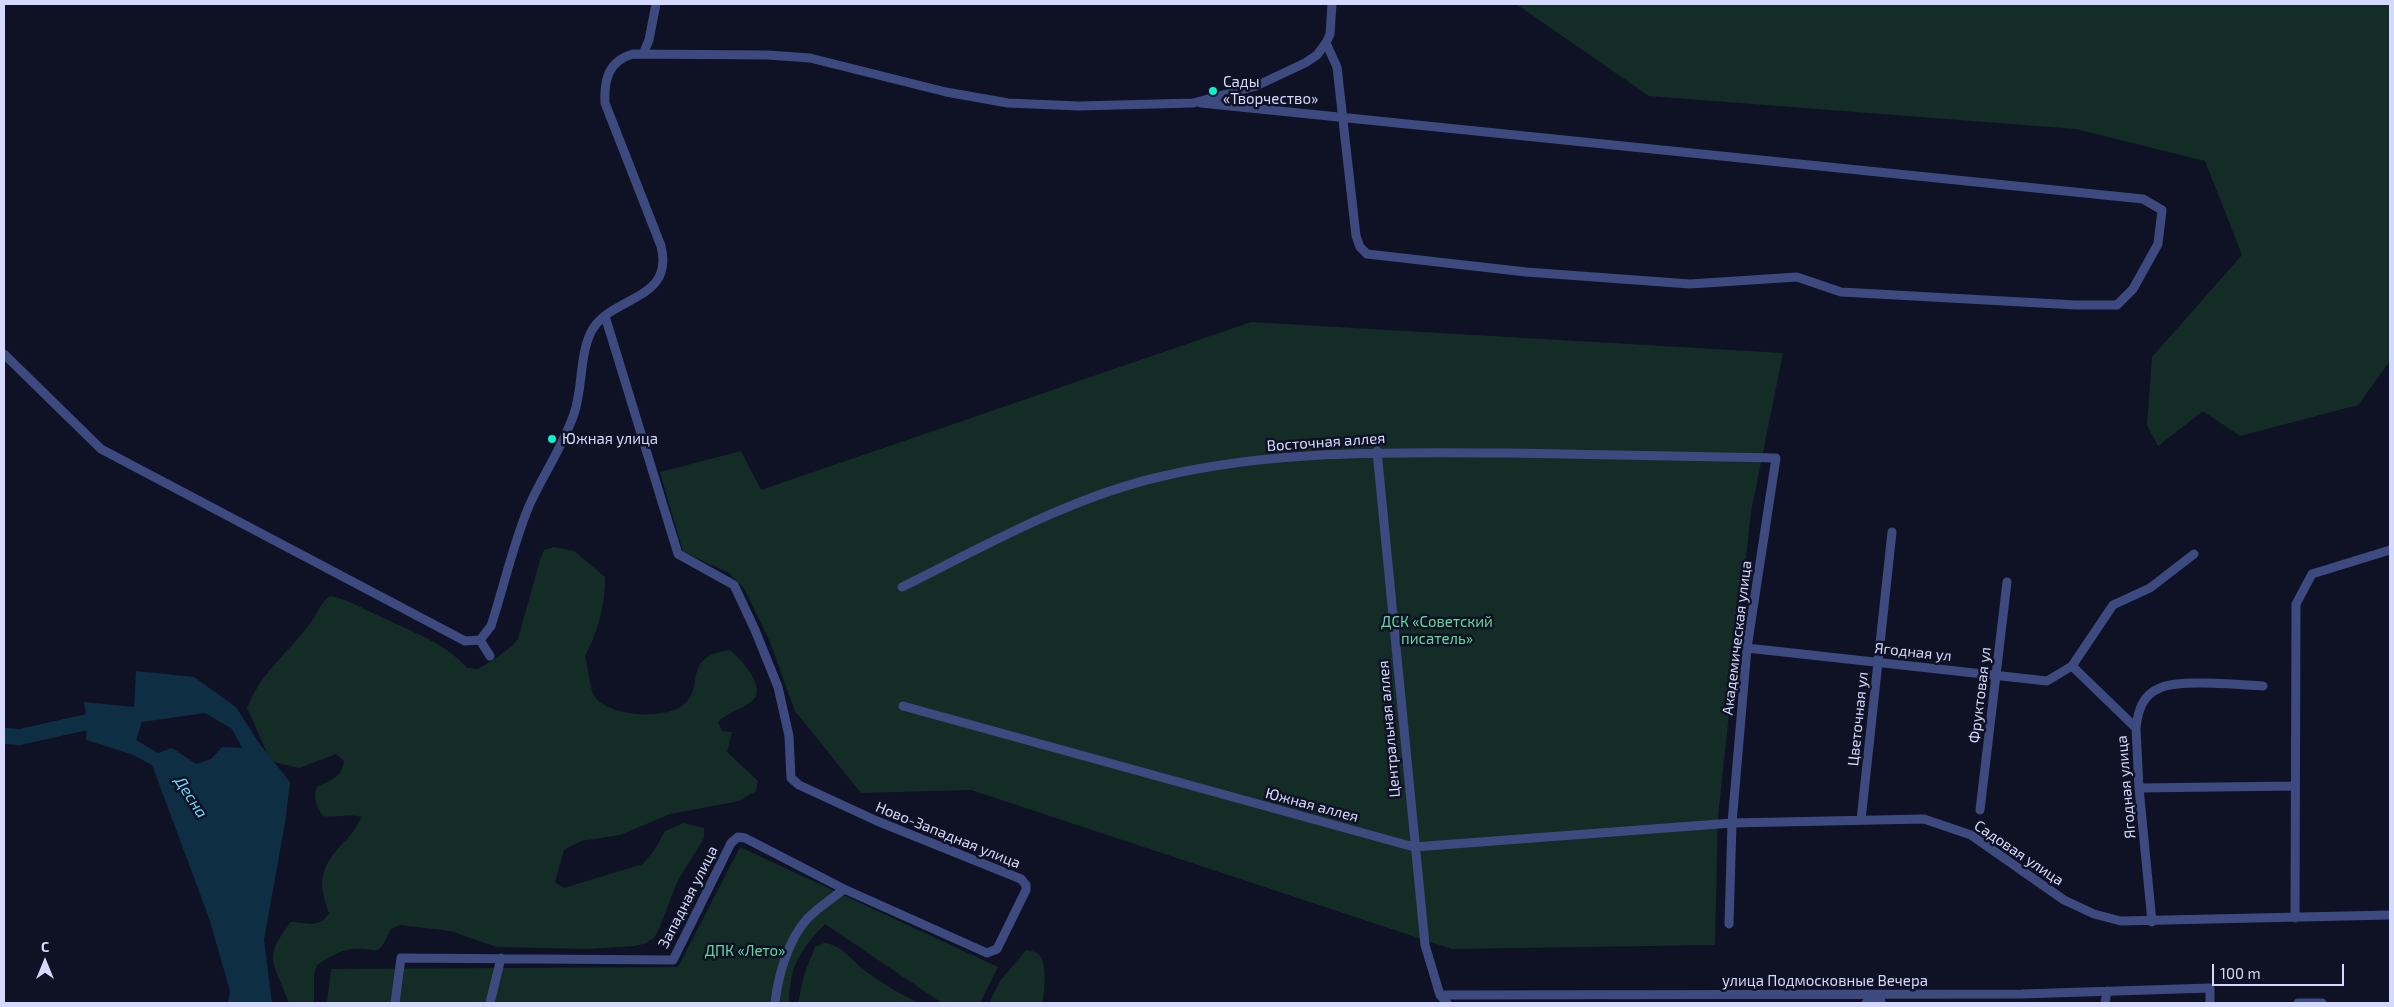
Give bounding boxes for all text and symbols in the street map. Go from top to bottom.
place label: Сады «Творчество» [1223,73,1318,108]
marker: Сады «Творчество» [1207,85,1219,97]
street label: Восточная аллея [1266,429,1386,455]
place label: Южная улица [562,430,658,448]
marker: Южная улица [546,433,558,445]
street label: Академическая улица [1719,560,1755,716]
park label: ДСК «Советский писатель» [1381,613,1493,648]
street label: Ягодная ул [1873,639,1953,665]
street label: Фруктовая ул [1965,646,1995,744]
street label: Центральная аллея [1374,660,1404,798]
street label: Цветочная ул [1844,671,1872,767]
street label: Ягодная улица [2113,735,2139,839]
water label: Десна [170,773,212,821]
street label: Южная аллея [1263,784,1361,826]
street label: Ново-Западная улица [873,798,1023,872]
street label: Садовая улица [1971,816,2067,890]
street label: Западная улица [654,843,722,951]
north arrow [20,937,70,987]
text: С [41,938,49,955]
park label: ДПК «Лето» [705,942,785,960]
scale bar [2214,954,2346,986]
text: 100 m [2220,964,2261,982]
street label: улица Подмосковные Вечера [1722,972,1928,990]

